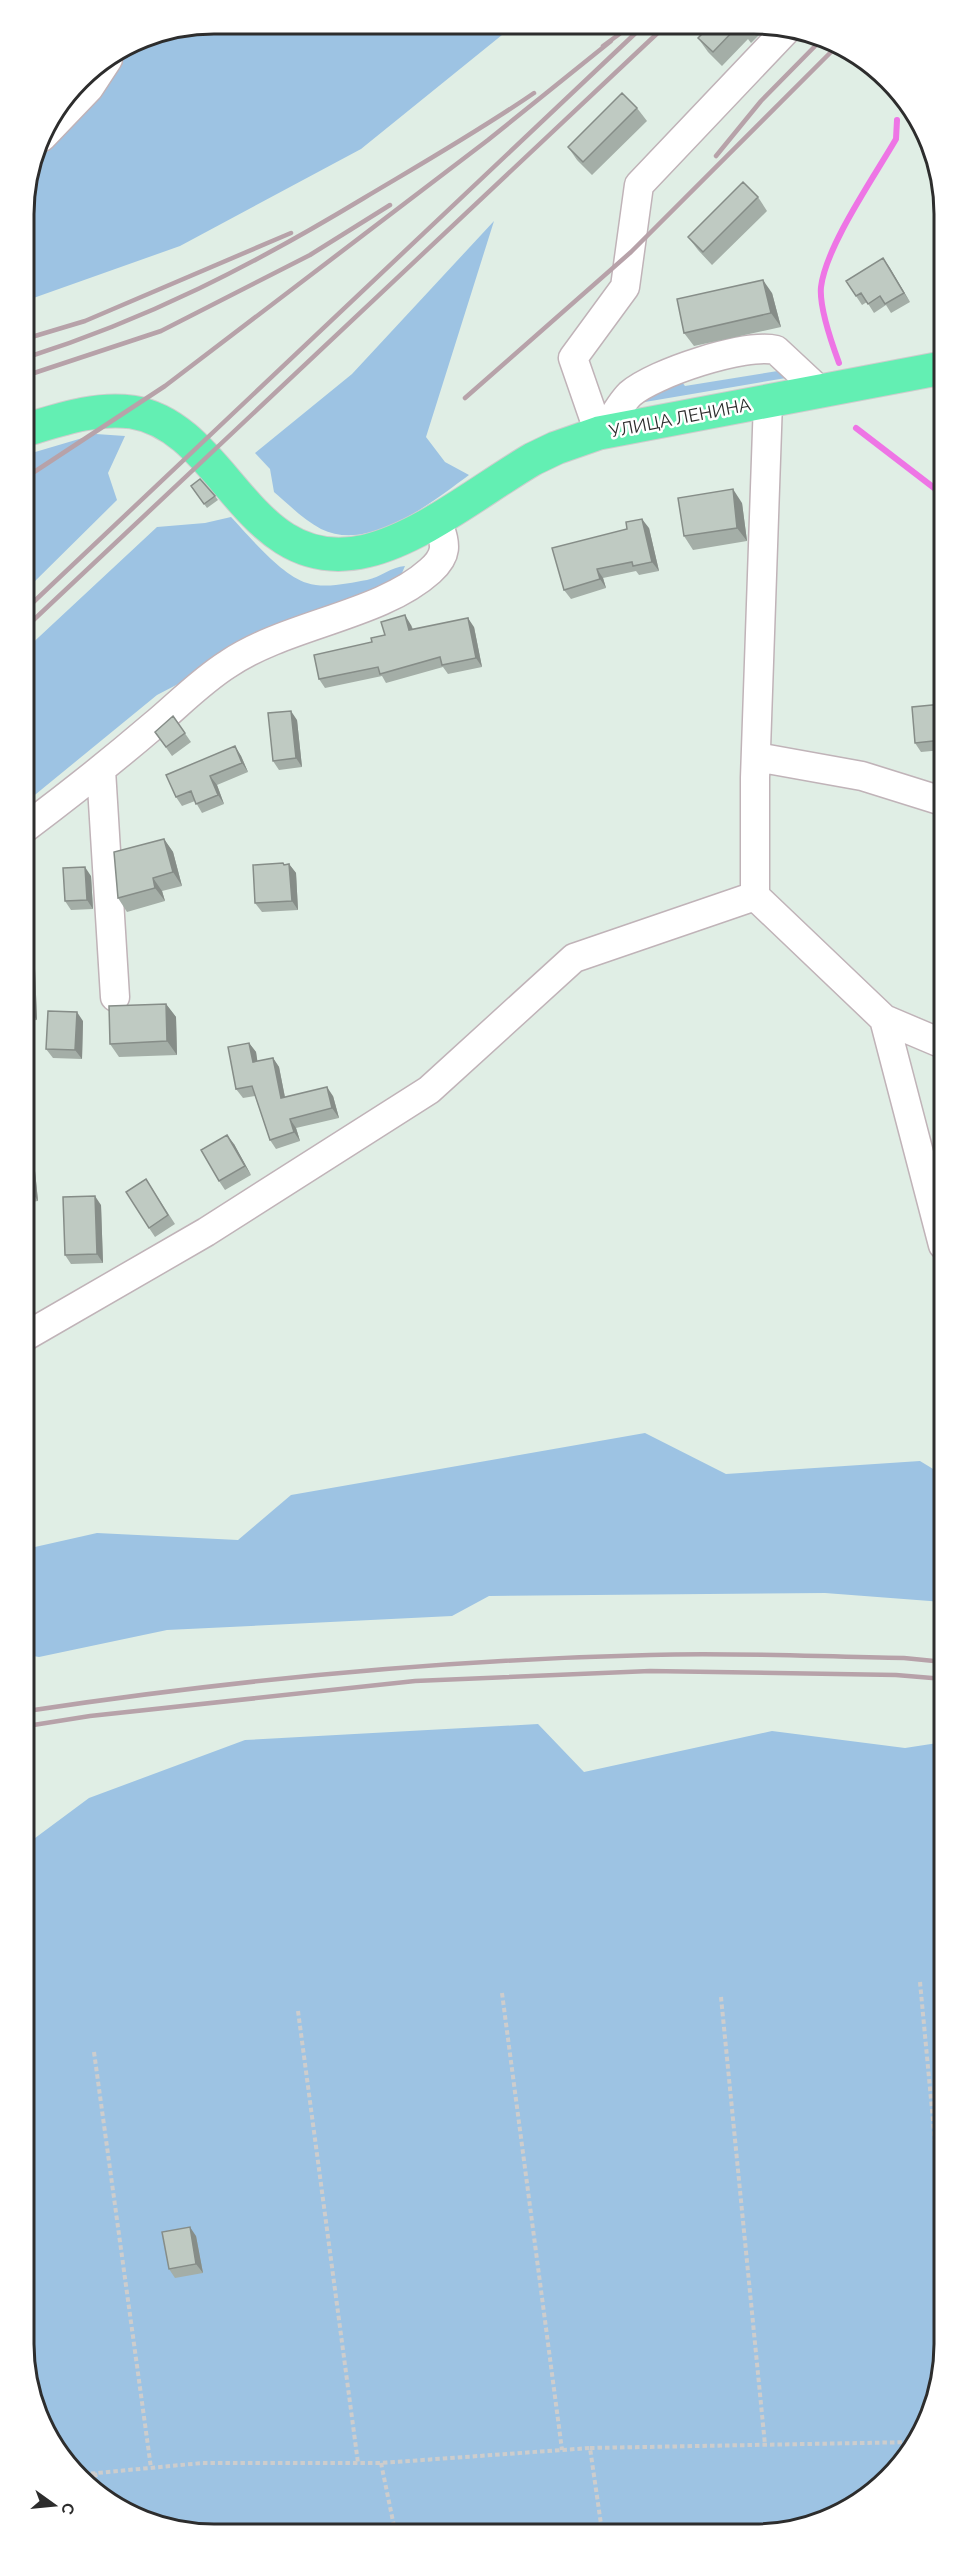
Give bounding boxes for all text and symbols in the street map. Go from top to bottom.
street label: УЛИЦА ЛЕНИНА [607,393,752,442]
north arrow [24,2475,84,2535]
text: С [57,2501,79,2517]

